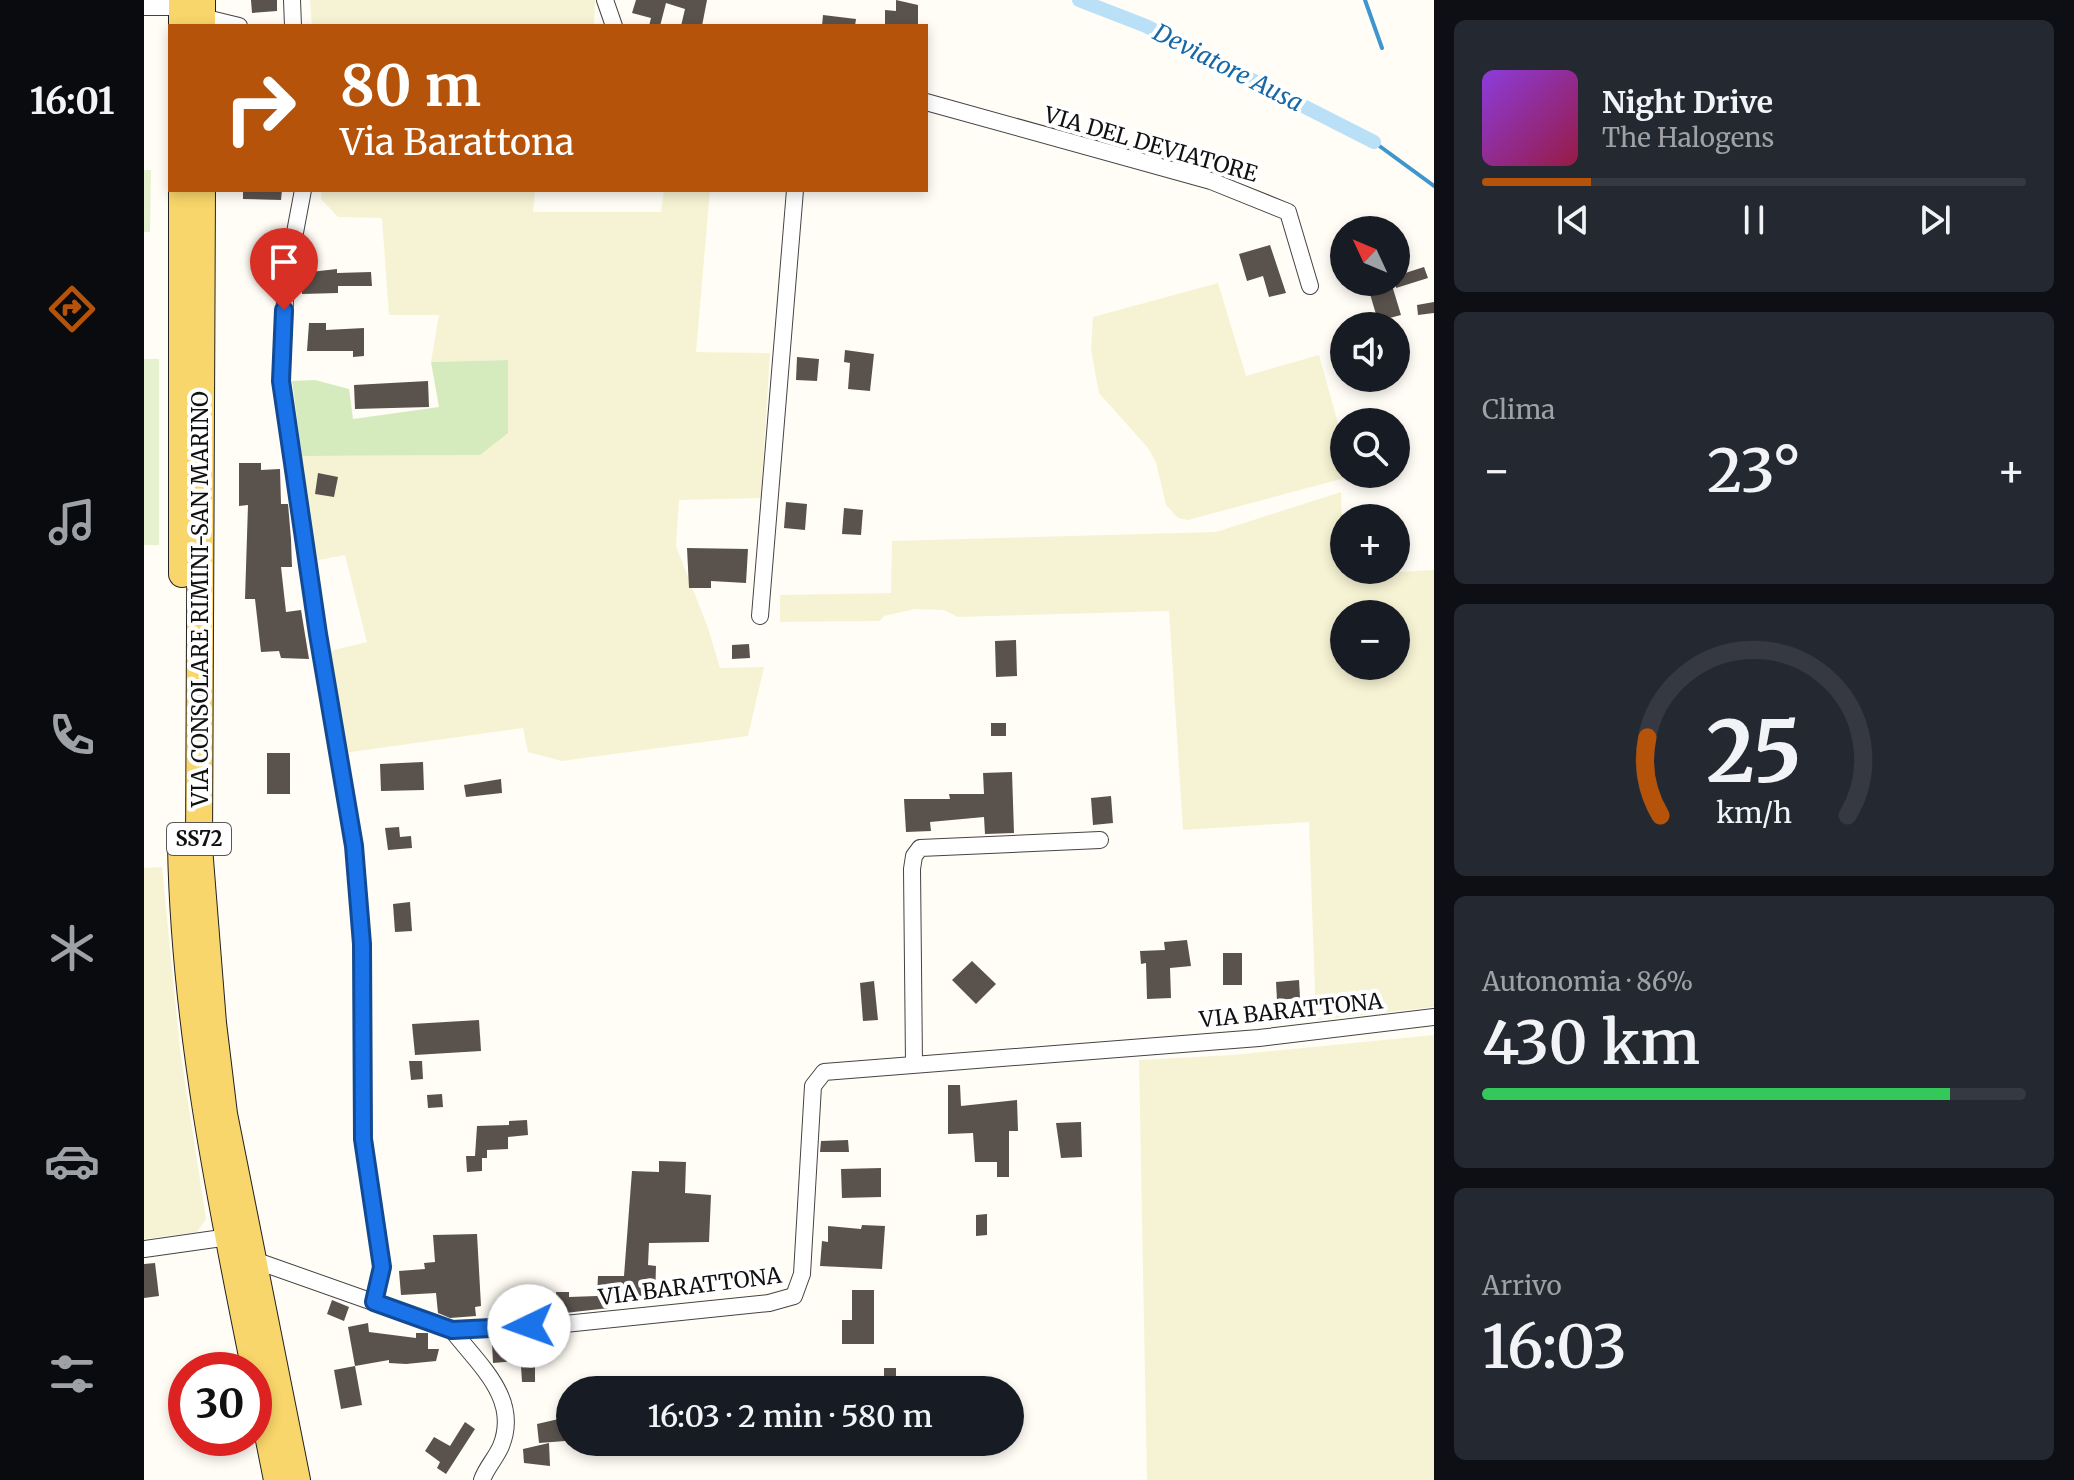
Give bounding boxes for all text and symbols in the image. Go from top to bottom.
water label: Deviatore Ausa [1147,16,1308,119]
text: 80 m [340,51,481,121]
icon: right [208,56,312,160]
text: 16:01 [30,79,114,124]
text: Night Drive [1602,83,1773,121]
street label: VIA DEL DEVIATORE [1040,100,1261,188]
text: Via Barattona [340,120,574,165]
text: The Halogens [1602,121,1774,154]
icon: previous [1551,198,1595,242]
icon: pause [1732,198,1776,242]
icon: next [1913,198,1957,242]
north arrow [1330,216,1410,296]
map controls [1330,216,1410,680]
pin [250,228,318,310]
icon: arrive [262,240,306,284]
icon: directions [44,281,100,337]
button: sound [1330,312,1410,392]
street label: VIA CONSOLARE RIMINI-SAN MARINO [186,391,214,808]
text: Clima [1482,393,1555,426]
button: search [1330,408,1410,488]
text: 23° [1707,433,1801,508]
text: − [1482,443,1511,498]
text: + [1997,443,2026,498]
icon: music [44,494,100,550]
button: + [1330,504,1410,584]
button: − [1330,600,1410,680]
text: 25 [1706,700,1802,805]
icon: phone [44,707,100,763]
text: km/h [1716,795,1792,831]
road number: SS72 [167,823,231,855]
icon: climate [44,920,100,976]
text: Autonomia · 86% [1482,965,1693,998]
street label: VIA BARATTONA [1197,986,1384,1034]
text: 430 km [1482,1005,1700,1080]
icon: car [44,1133,100,1189]
street label: VIA BARATTONA [596,1261,784,1311]
text: Arrivo [1482,1269,1562,1302]
position arrow [487,1284,571,1368]
text: 16:03 [1482,1309,1627,1384]
icon: filters [44,1346,100,1402]
speed limit sign: 30 [168,1352,272,1456]
text: 16:03 · 2 min · 580 m [647,1397,933,1435]

